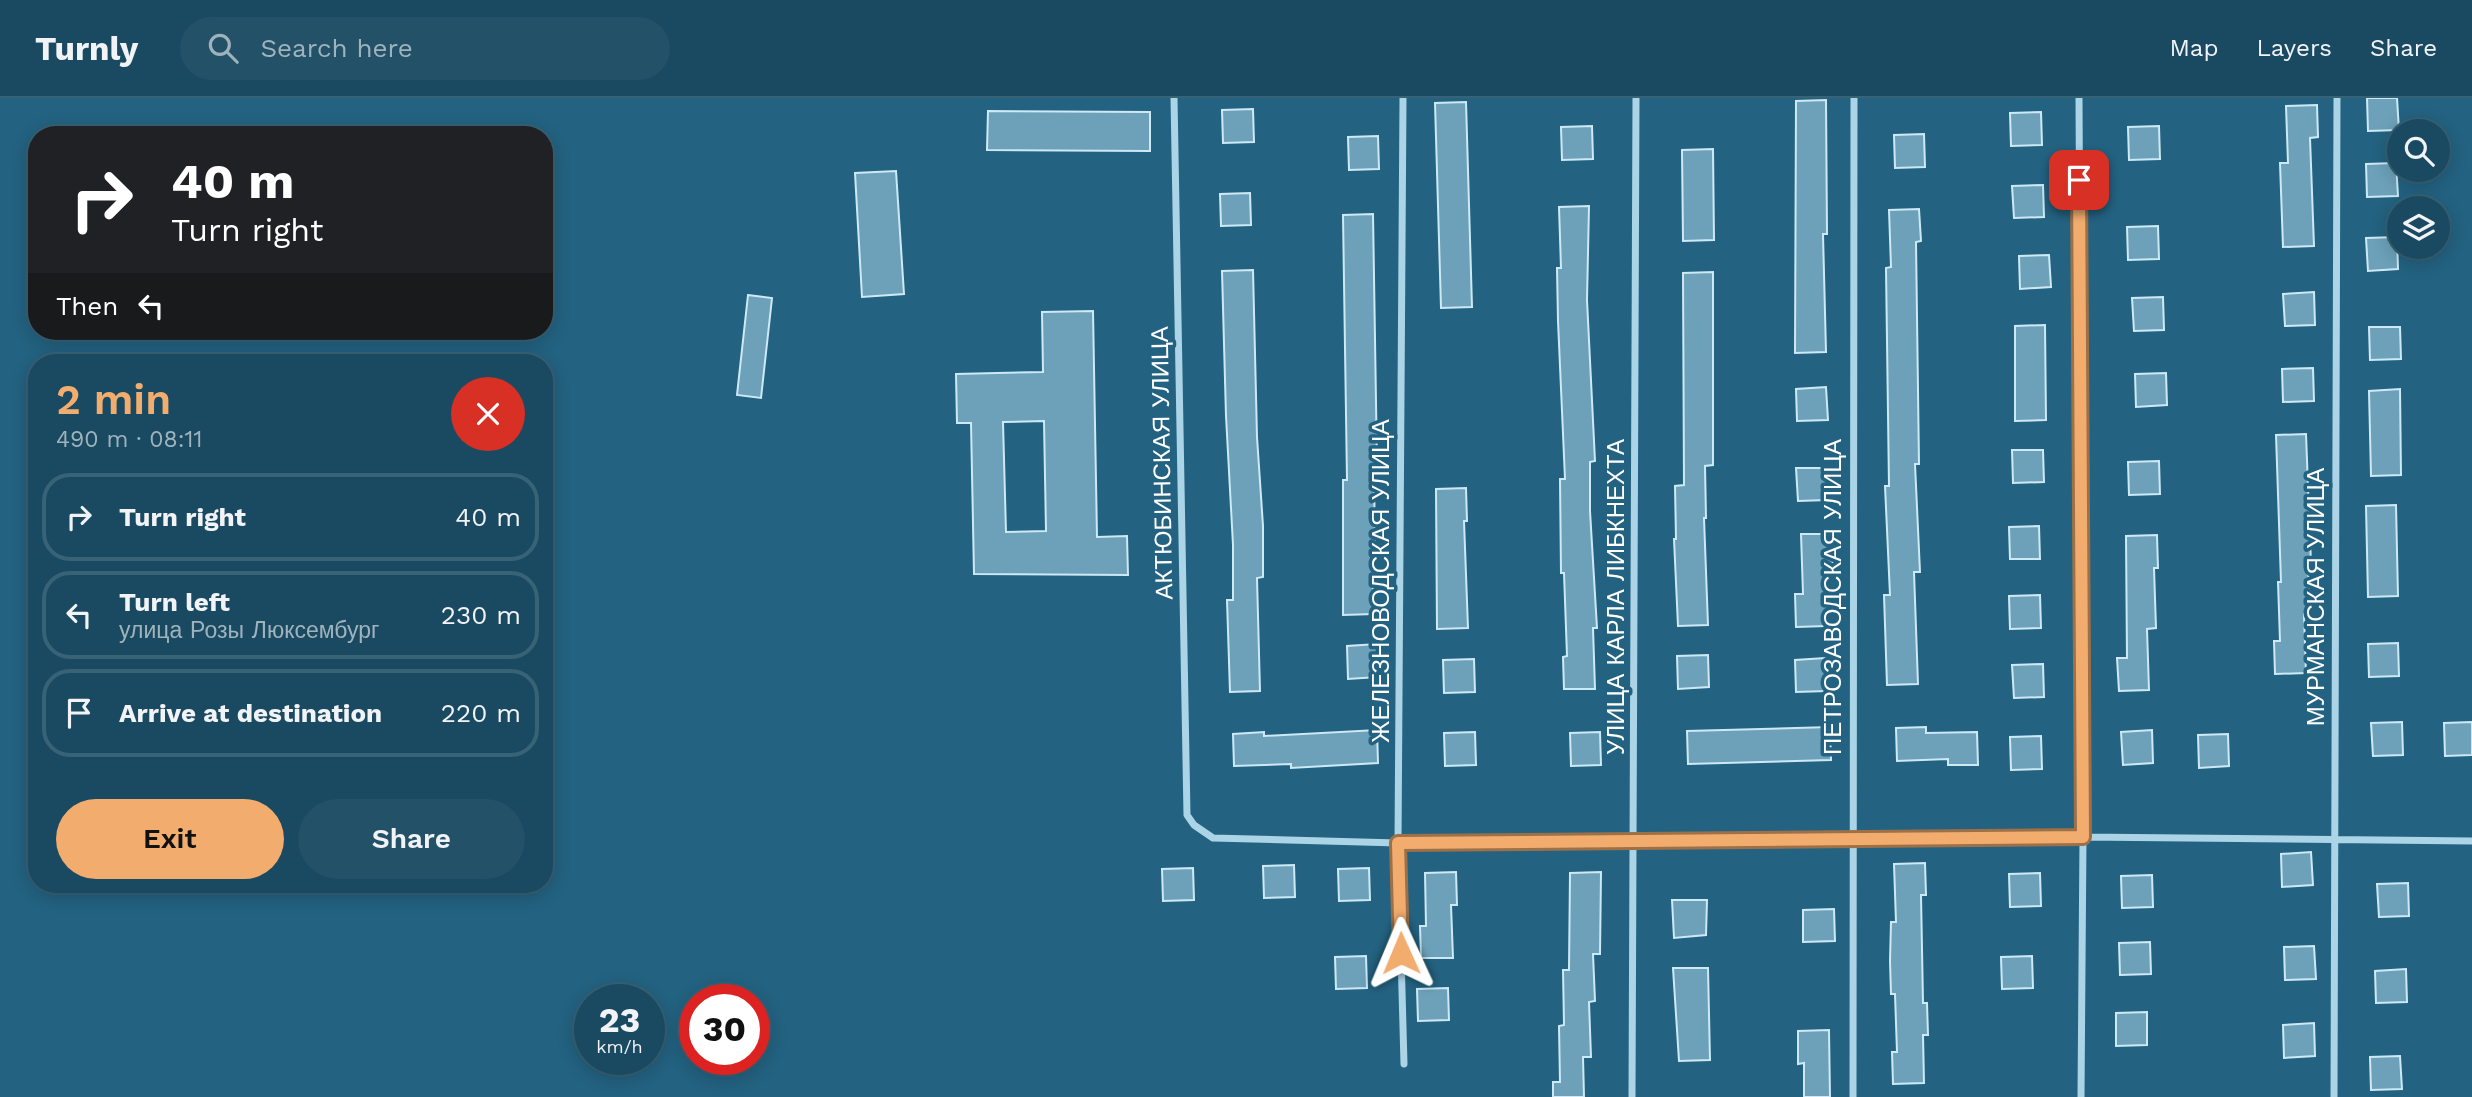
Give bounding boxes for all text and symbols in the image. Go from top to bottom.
search box [180,17,670,80]
text: Turnly [35,29,138,68]
icon: search [204,29,242,67]
text: Search here [260,33,413,63]
text: Map [2170,34,2218,62]
text: Layers [2256,34,2332,62]
text: Share [2370,34,2437,62]
map controls [2387,119,2450,259]
button: search [2387,119,2450,182]
pin [2049,150,2109,210]
text: 40 m [171,152,294,210]
icon: right [56,154,147,245]
icon: arrive [2060,161,2098,199]
button: layers [2387,196,2450,259]
text: Turn right [171,211,323,249]
icon: left [132,287,170,325]
text: Then [56,291,118,321]
street label: АКТЮБИНСКАЯ УЛИЦА [1146,326,1178,600]
text: 2 min [56,375,171,424]
button: close [451,377,525,451]
street label: ЖЕЛЕЗНОВОДСКАЯ УЛИЦА [1367,419,1395,743]
text: 490 m · 08:11 [56,426,202,453]
street label: УЛИЦА КАРЛА ЛИБКНЕХТА [1602,439,1630,755]
street label: ПЕТРОЗАВОДСКАЯ УЛИЦА [1819,439,1847,755]
street label: МУРМАНСКАЯ УЛИЦА [2302,468,2330,726]
icon: right [60,498,98,536]
text: Turn right [119,502,246,532]
text: 40 m [455,502,521,532]
text: Turn left [119,587,230,617]
icon: left [60,596,98,634]
text: 230 m [441,600,521,630]
text: улица Розы Люксембург [119,617,379,644]
icon: arrive [60,694,98,732]
text: Arrive at destination [119,698,382,728]
text: 220 m [441,698,521,728]
button: Exit [56,799,284,879]
button: Share [298,799,525,879]
position arrow [1364,916,1438,990]
speed limit sign: 30 [679,984,770,1075]
text: 23 [599,999,640,1041]
text: km/h [596,1036,643,1057]

